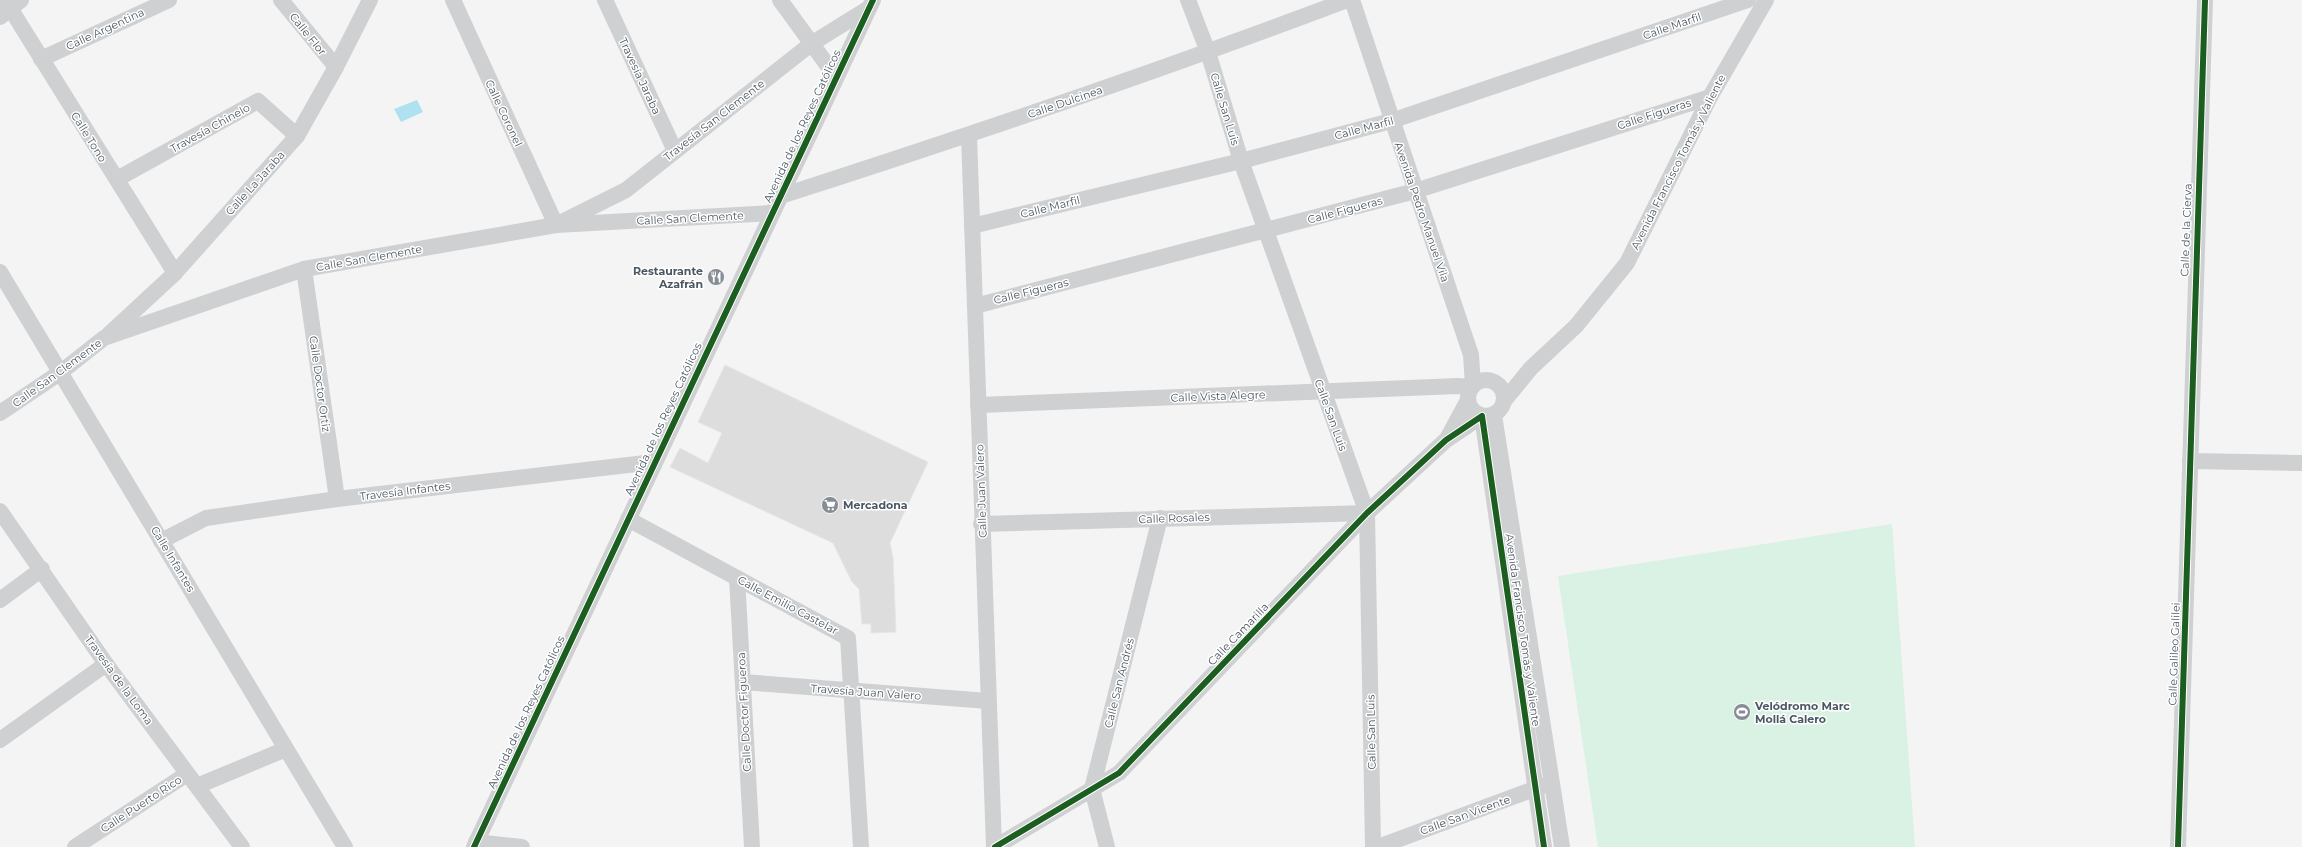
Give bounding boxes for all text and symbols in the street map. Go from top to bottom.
street label: Calle Argentina [64,5,146,53]
street label: Calle Marfil [1641,9,1703,43]
street label: Calle Flor [287,10,329,58]
street label: Travesía Jaraba [616,35,664,117]
street label: Avenida de los Reyes Católicos [760,47,844,205]
street label: Calle San Luis [1207,71,1243,148]
street label: Avenida Francisco Tomás y Valiente [1628,72,1729,252]
street label: Travesía San Clemente [661,76,768,164]
street label: Calle Coronel [482,77,526,149]
street label: Calle Dulcinea [1026,83,1104,121]
street label: Calle Figueras [1615,95,1693,133]
street label: Travesía Chinelo [168,100,252,156]
street label: Calle Tono [68,109,110,165]
street label: Calle Marfil [1333,113,1395,143]
street label: Avenida Pedro Manuel Vila [1391,140,1453,284]
street label: Calle La Jaraba [222,148,288,218]
street label: Calle de la Cierva [2177,183,2195,277]
street label: Calle Marfil [1019,193,1081,221]
street label: Calle Figueras [1306,193,1385,227]
street label: Calle San Clemente [636,208,744,228]
street label: Calle San Clemente [315,242,423,274]
place label: Restaurante Azafrán [633,264,703,291]
restaurant icon: Restaurante Azafrán [706,267,726,287]
street label: Calle Figueras [992,275,1071,307]
street label: Calle Doctor Ortiz [306,335,334,433]
street label: Calle San Clemente [9,336,105,410]
street label: Avenida de los Reyes Católicos [621,340,705,498]
street label: Calle San Luis [1312,377,1351,453]
street label: Calle Vista Alegre [1170,387,1266,405]
street label: Calle Juan Valero [972,444,990,538]
street label: Travesía Infantes [359,478,452,504]
supermarket icon: Mercadona [820,495,840,515]
place label: Mercadona [843,498,908,512]
street label: Calle Rosales [1138,510,1211,526]
street label: Calle Infantes [148,524,198,595]
street label: Avenida Francisco Tomás y Valiente [1503,533,1544,728]
street label: Calle Emilio Castelar [735,573,841,637]
street label: Calle Camarilla [1205,600,1271,668]
street label: Calle Galileo Galilei [2165,602,2183,706]
street label: Travesía de la Loma [82,632,156,728]
street label: Avenida de los Reyes Católicos [484,633,568,791]
street label: Calle San Andrés [1101,636,1137,729]
street label: Calle Doctor Figueroa [734,652,754,772]
street label: Travesía Juan Valero [810,681,922,703]
street label: Calle San Luis [1363,694,1379,770]
place label: Velódromo Marc Mollá Calero [1754,699,1850,726]
sports icon: Velódromo Marc Mollá Calero [1732,702,1752,722]
street label: Calle Puerto Rico [98,772,184,835]
street label: Calle San Vicente [1418,792,1512,838]

